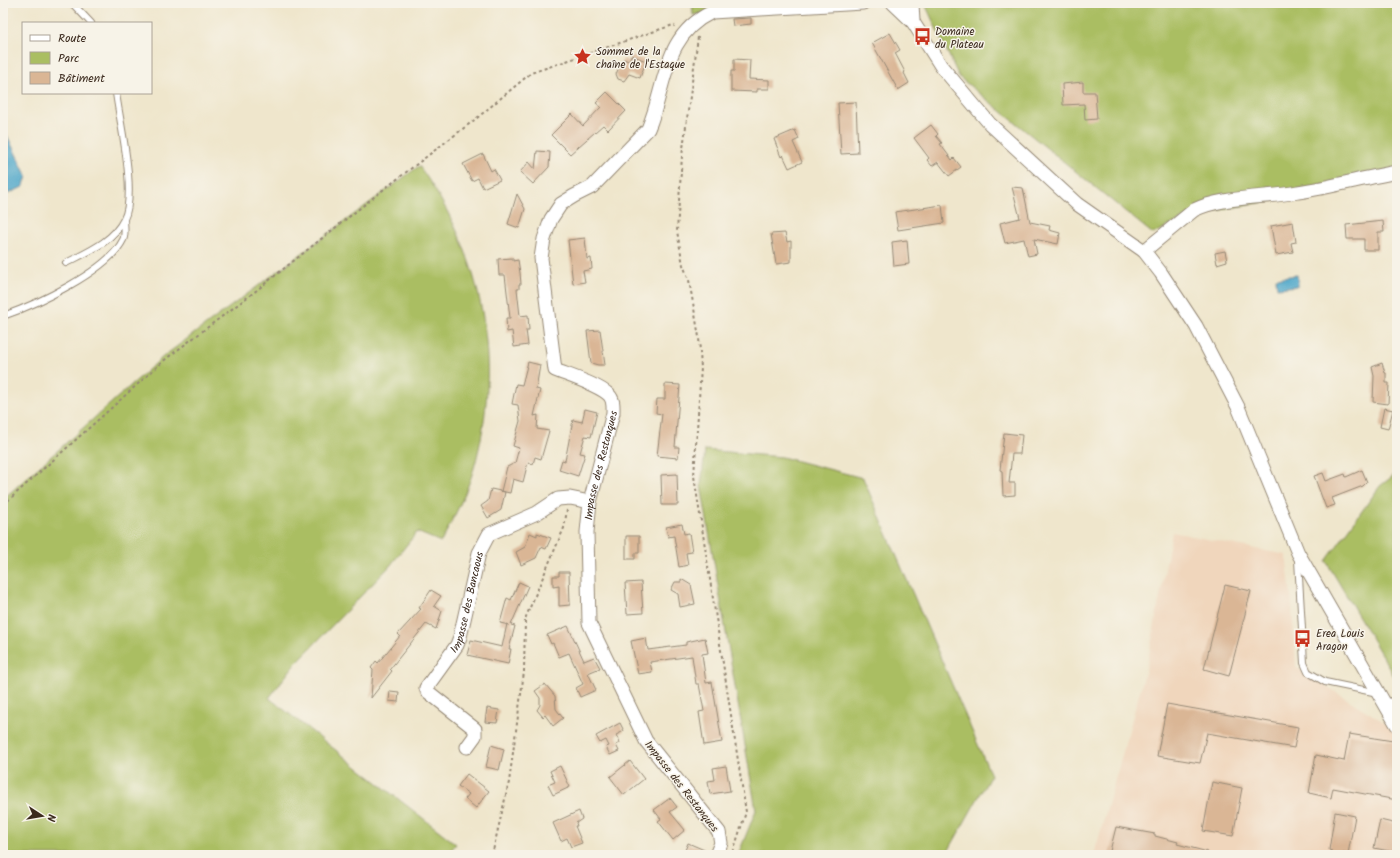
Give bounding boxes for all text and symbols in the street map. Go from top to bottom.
legend [22,22,152,94]
place label: Domaine du Plateau [935,23,984,54]
bus stop icon: Domaine du Plateau [912,27,932,47]
text: Route [58,29,87,48]
place label: Sommet de la chaîne de l'Estaque [596,43,685,74]
place icon: Sommet de la chaîne de l'Estaque [573,47,593,67]
text: Parc [58,49,79,68]
text: Bâtiment [58,69,105,88]
street label: Impasse des Restanques [580,409,623,521]
street label: Impasse des Bancaous [446,550,489,657]
place label: Erea Louis Aragon [1316,625,1364,656]
bus stop icon: Erea Louis Aragon [1293,629,1313,649]
street label: Impasse des Restanques [640,737,723,837]
north arrow [22,796,62,836]
text: N [41,813,60,823]

